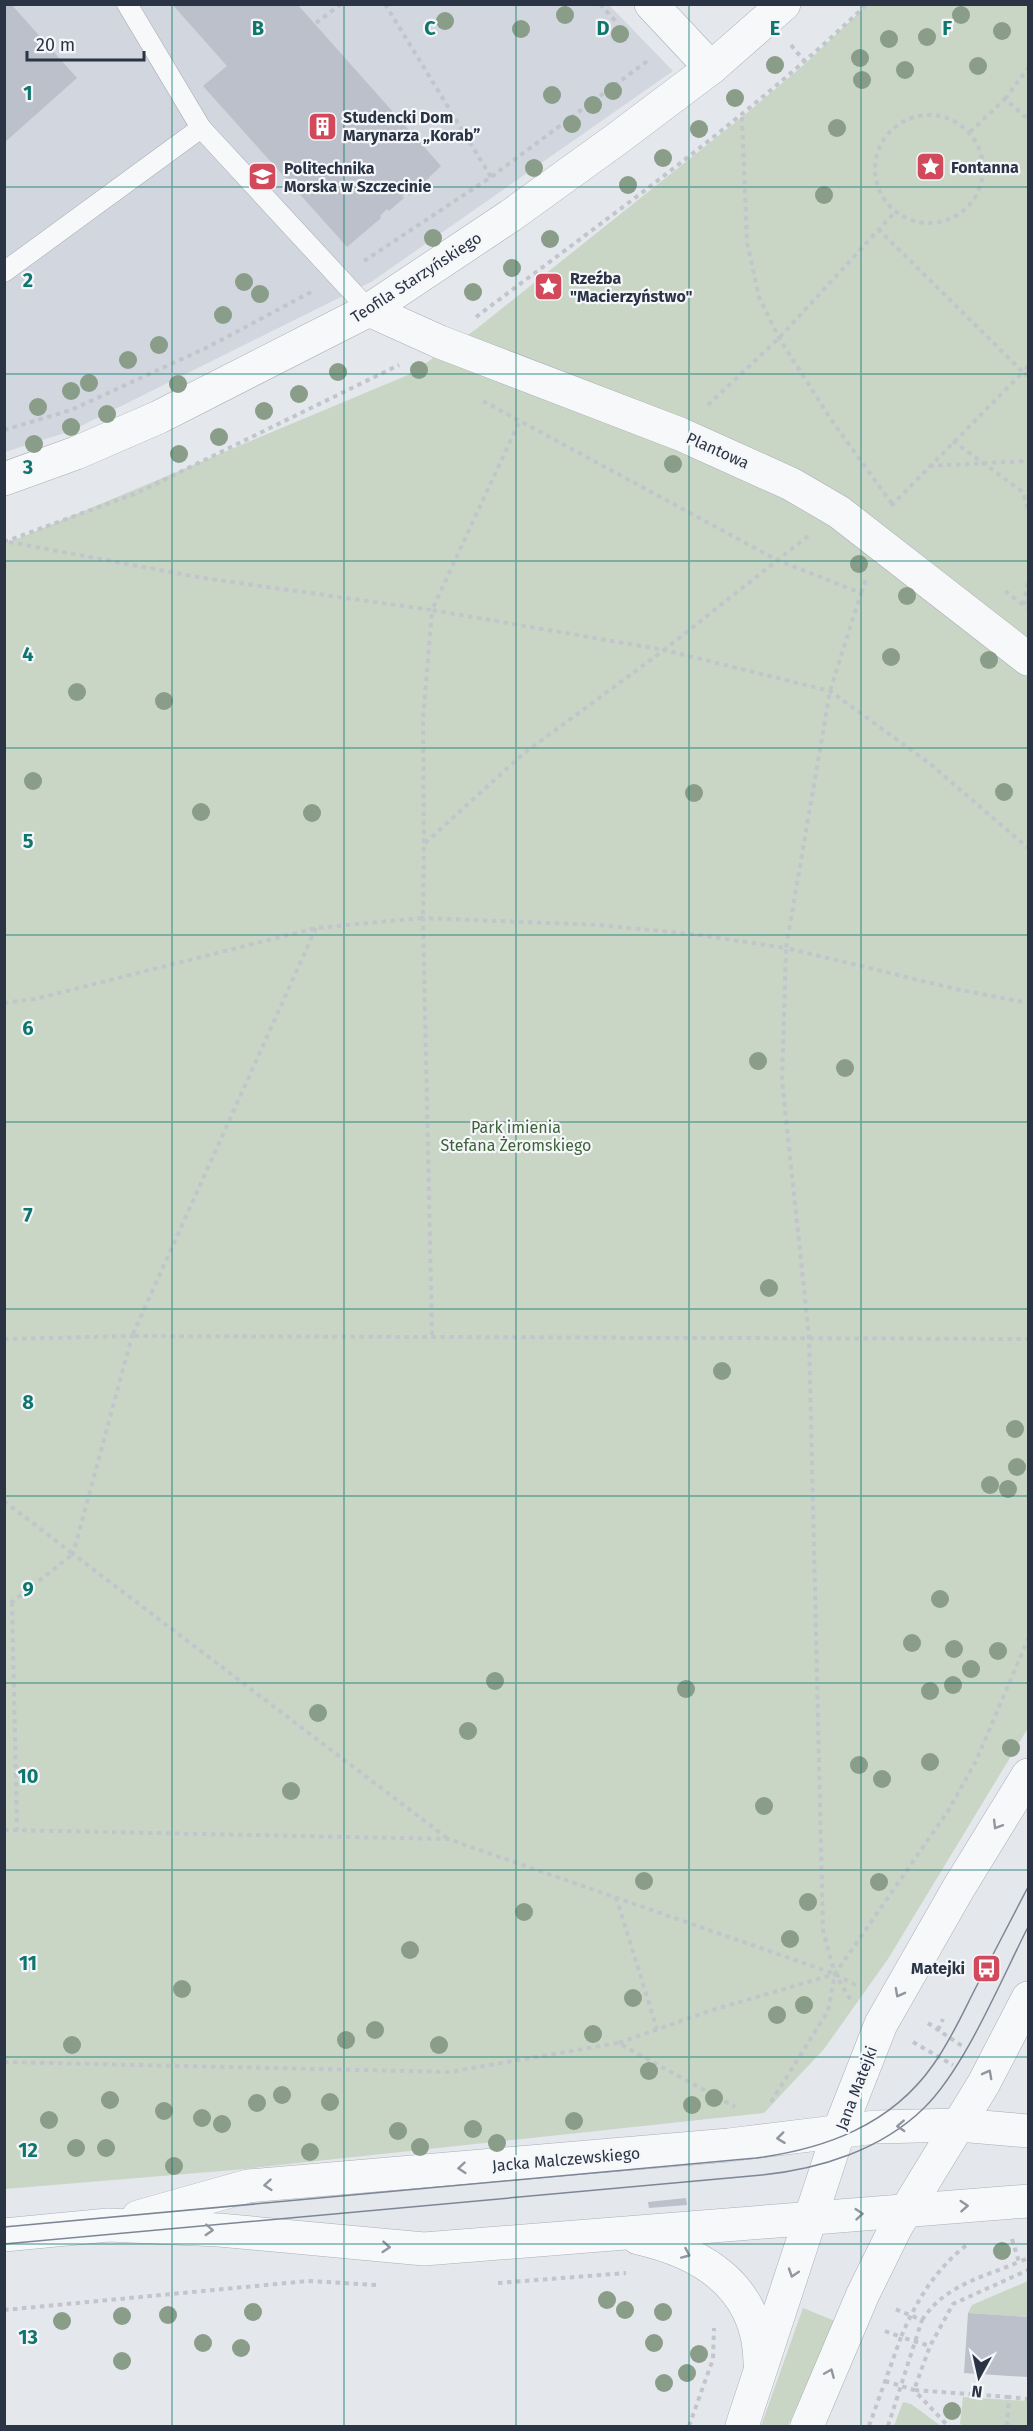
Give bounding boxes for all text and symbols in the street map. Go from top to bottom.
text: B [252,16,264,40]
text: C [424,16,436,40]
text: D [596,16,610,40]
text: E [770,16,780,40]
text: F [942,16,952,40]
scale bar [27,24,144,62]
text: 20 m [36,34,75,56]
text: 1 [23,81,33,105]
place label: Studencki Dom Marynarza „Korab” [343,108,481,145]
building icon: Studencki Dom Marynarza „Korab” [306,110,338,142]
place icon: Fontanna [914,151,946,183]
place label: Fontanna [951,158,1019,177]
place label: Politechnika Morska w Szczecinie [284,159,432,196]
school or university icon: Politechnika Morska w Szczecinie [247,161,279,193]
street label: Teofila Starzyńskiego [347,228,485,327]
text: 2 [23,268,33,292]
place label: Rzeźba "Macierzyństwo" [570,269,693,306]
place icon: Rzeźba "Macierzyństwo" [533,271,565,303]
street label: Plantowa [683,428,752,473]
text: 3 [22,455,33,479]
text: 4 [22,642,34,666]
text: 5 [23,829,34,853]
text: 6 [22,1016,34,1040]
park label: Park imienia Stefana Żeromskiego [441,1118,591,1155]
text: 7 [23,1203,33,1227]
text: 8 [22,1390,34,1414]
text: 9 [22,1577,34,1601]
text: 10 [18,1764,38,1788]
one-way arrow [993,1819,1005,1829]
text: 11 [19,1951,37,1975]
bus stop icon: Matejki [970,1952,1002,1984]
place label: Matejki [911,1959,965,1978]
one-way arrow [895,1987,906,1997]
street label: Jana Matejki [832,2043,881,2133]
one-way arrow [981,2070,992,2080]
one-way arrow [896,2119,905,2132]
one-way arrow [777,2131,786,2144]
text: 12 [18,2138,38,2162]
street label: Jacka Malczewskiego [491,2144,641,2175]
one-way arrow [457,2161,466,2174]
one-way arrow [263,2178,272,2191]
one-way arrow [959,2200,968,2213]
one-way arrow [854,2208,863,2221]
one-way arrow [204,2223,213,2236]
one-way arrow [381,2240,390,2253]
one-way arrow [679,2247,690,2259]
one-way arrow [787,2267,800,2278]
text: 13 [18,2325,38,2349]
north arrow [949,2347,1009,2407]
one-way arrow [823,2368,835,2379]
text: N [970,2381,984,2402]

